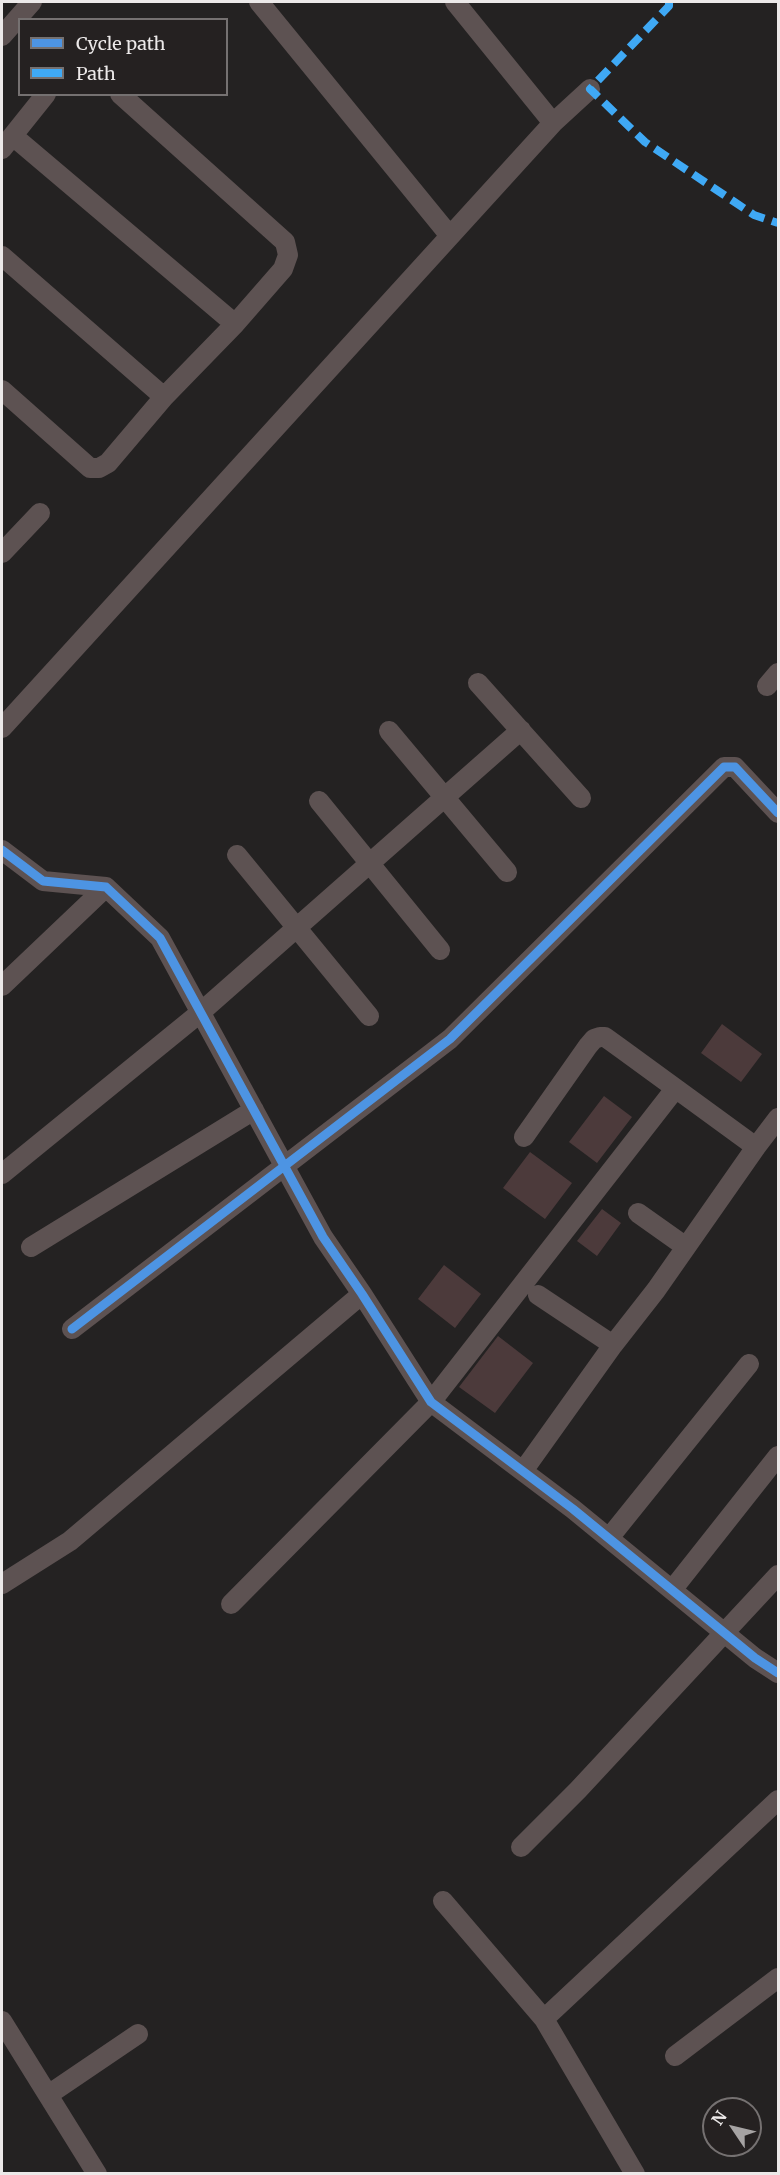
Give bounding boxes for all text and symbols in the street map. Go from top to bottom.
legend [18,18,228,96]
text: Cycle path [76,32,165,55]
text: Path [76,62,116,85]
north arrow [702,2097,762,2157]
text: N [707,2107,731,2129]

